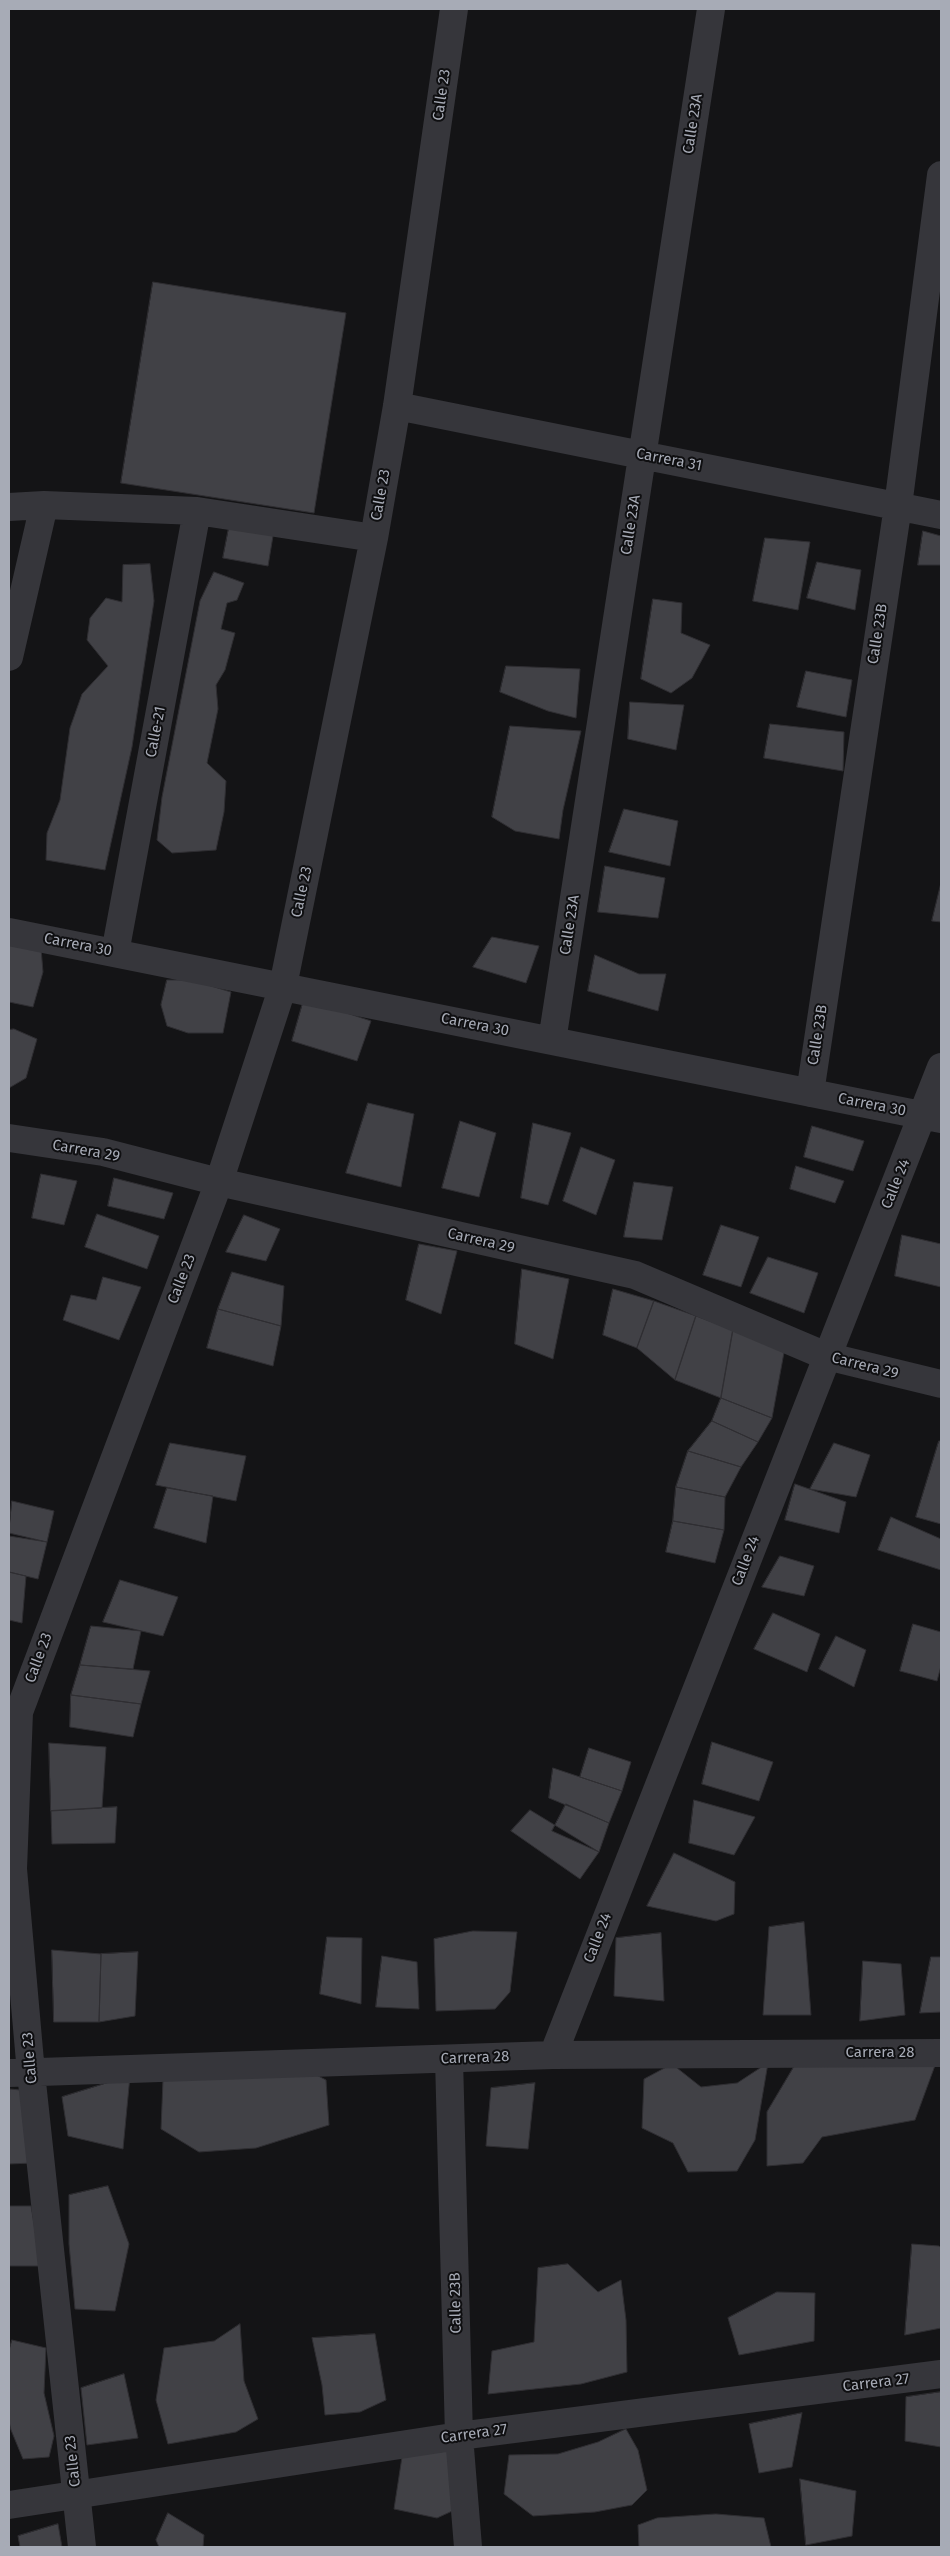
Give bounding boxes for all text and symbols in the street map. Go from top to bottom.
street label: Calle 23 [429,68,455,122]
street label: Calle 23A [679,93,707,155]
street label: Carrera 31 [635,445,703,475]
street label: Calle 23 [368,468,394,522]
street label: Calle 23A [617,494,645,556]
street label: Calle 23B [864,602,892,666]
street label: Calle-21 [142,705,170,759]
street label: Calle 23 [288,865,316,919]
street label: Calle 23A [556,894,584,956]
street label: Carrera 30 [42,930,114,960]
street label: Calle 23B [804,1003,832,1067]
street label: Carrera 30 [439,1010,511,1040]
street label: Carrera 30 [836,1090,908,1120]
street label: Carrera 29 [51,1136,121,1166]
street label: Calle 24 [878,1156,914,1212]
street label: Carrera 29 [446,1225,516,1257]
street label: Calle 23 [164,1252,200,1306]
street label: Carrera 29 [830,1349,900,1383]
street label: Calle 24 [728,1533,764,1589]
street label: Calle 23 [22,1631,56,1685]
street label: Calle 24 [580,1910,616,1966]
street label: Calle 23 [19,2031,41,2085]
street label: Carrera 28 [846,2044,914,2062]
street label: Carrera 28 [440,2048,510,2068]
street label: Calle 23B [446,2272,466,2334]
street label: Carrera 27 [842,2370,910,2396]
street label: Carrera 27 [440,2420,508,2448]
street label: Calle 23 [61,2434,85,2488]

